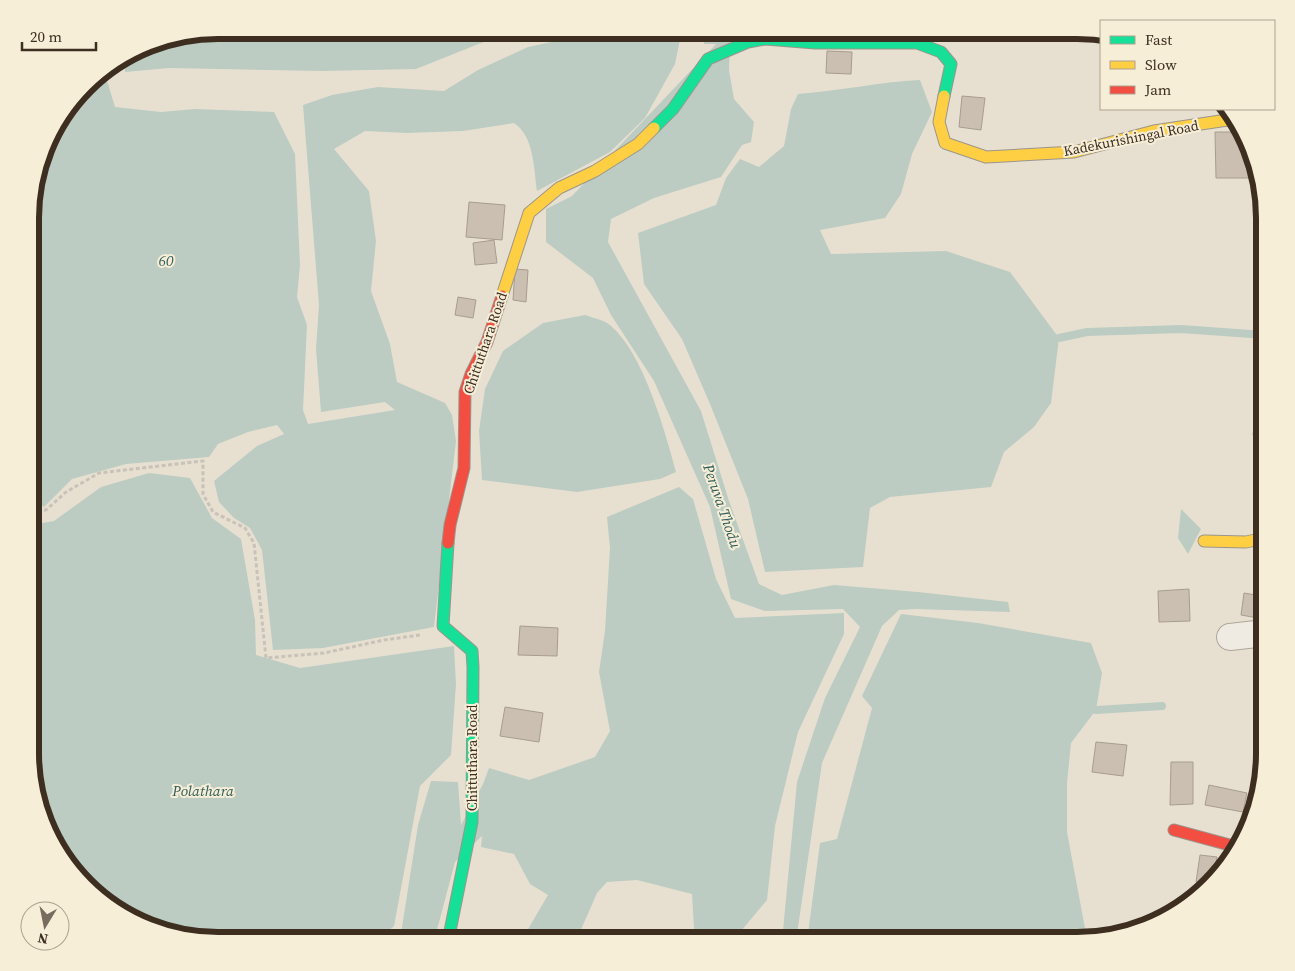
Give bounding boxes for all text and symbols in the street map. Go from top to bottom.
scale bar [22,20,96,52]
legend [1100,20,1275,110]
text: 20 m [30,26,62,47]
text: Fast [1145,29,1172,50]
text: Slow [1145,54,1177,75]
text: Jam [1144,79,1172,100]
street label: Kadekurishingal Road [1062,115,1200,161]
water label: 60 [158,250,174,271]
street label: Chittuthara Road [458,289,512,397]
water label: Peruva Thodu [698,460,747,551]
street label: Chittuthara Road [462,705,482,811]
water label: Polathara [171,780,234,801]
north arrow [20,901,70,951]
text: N [36,928,50,950]

